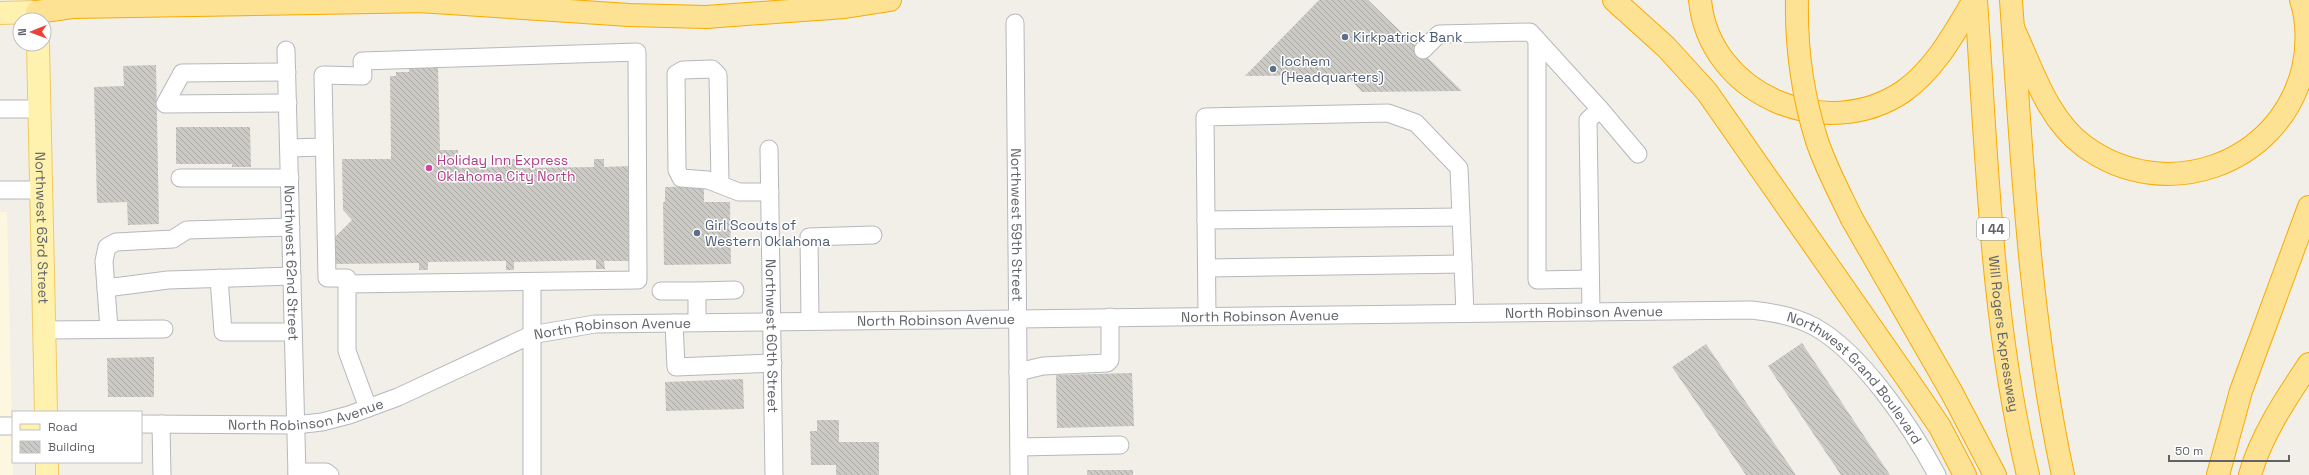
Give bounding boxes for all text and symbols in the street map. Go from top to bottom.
north arrow [12,12,52,52]
text: N [15,28,29,36]
place label: Kirkpatrick Bank [1353,28,1463,46]
marker: Kirkpatrick Bank [1340,32,1350,42]
place label: Iochem (Headquarters) [1281,52,1384,86]
marker: Iochem (Headquarters) [1268,64,1278,74]
street label: Northwest 59th Street [1007,148,1026,302]
place label: Holiday Inn Express Oklahoma City North [437,151,576,185]
street label: Northwest 63rd Street [31,152,53,304]
marker: Holiday Inn Express Oklahoma City North [424,163,434,173]
street label: Northwest 62nd Street [280,185,303,341]
place label: Girl Scouts of Western Oklahoma [705,216,830,250]
road number: I 44 [1977,218,2009,240]
marker: Girl Scouts of Western Oklahoma [692,228,702,238]
street label: Will Rogers Expressway [1985,255,2024,413]
street label: Northwest 60th Street [762,259,782,413]
street label: North Robinson Avenue [1505,302,1663,322]
street label: North Robinson Avenue [1181,306,1339,326]
street label: Northwest Grand Boulevard [1785,307,1926,447]
street label: North Robinson Avenue [857,310,1015,330]
street label: North Robinson Avenue [532,314,691,343]
street label: North Robinson Avenue [228,394,386,434]
legend [12,411,142,463]
text: Road [48,419,77,435]
scale bar [2169,437,2289,463]
text: Building [48,439,95,455]
text: 50 m [2175,443,2203,459]

